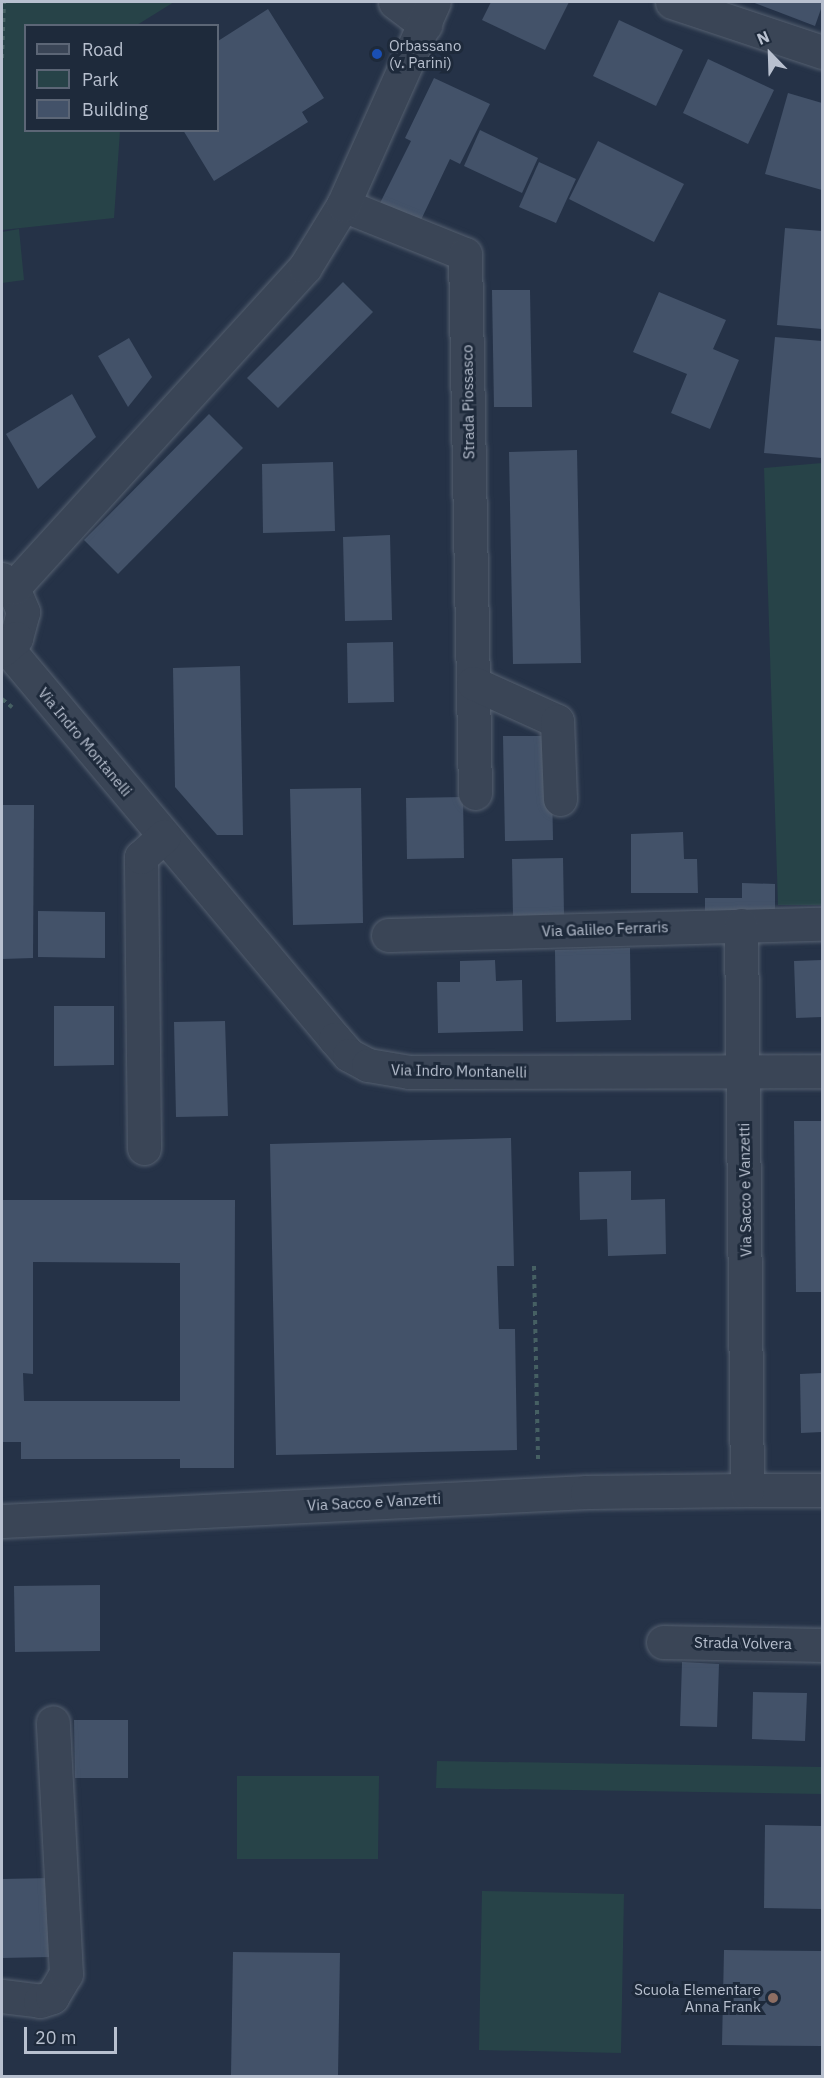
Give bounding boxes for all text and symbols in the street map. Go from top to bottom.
legend [24,24,219,132]
north arrow [740,24,800,84]
text: N [754,26,772,49]
place label: Orbassano (v. Parini) [389,36,461,71]
text: Road [82,38,123,61]
marker: Orbassano (v. Parini) [370,47,384,61]
text: Park [82,68,118,91]
text: Building [82,98,148,121]
street label: Strada Piossasco [458,345,478,459]
street label: Via Indro Montanelli [34,684,136,800]
street label: Via Galileo Ferraris [541,918,669,940]
street label: Via Indro Montanelli [391,1061,527,1081]
street label: Via Sacco e Vanzetti [735,1123,755,1257]
street label: Via Sacco e Vanzetti [307,1490,441,1514]
street label: Strada Volvera [694,1633,792,1653]
place label: Scuola Elementare Anna Frank [634,1980,761,2015]
marker: Scuola Elementare Anna Frank [766,1991,780,2005]
scale bar [27,2015,120,2053]
text: 20 m [35,2026,77,2049]

